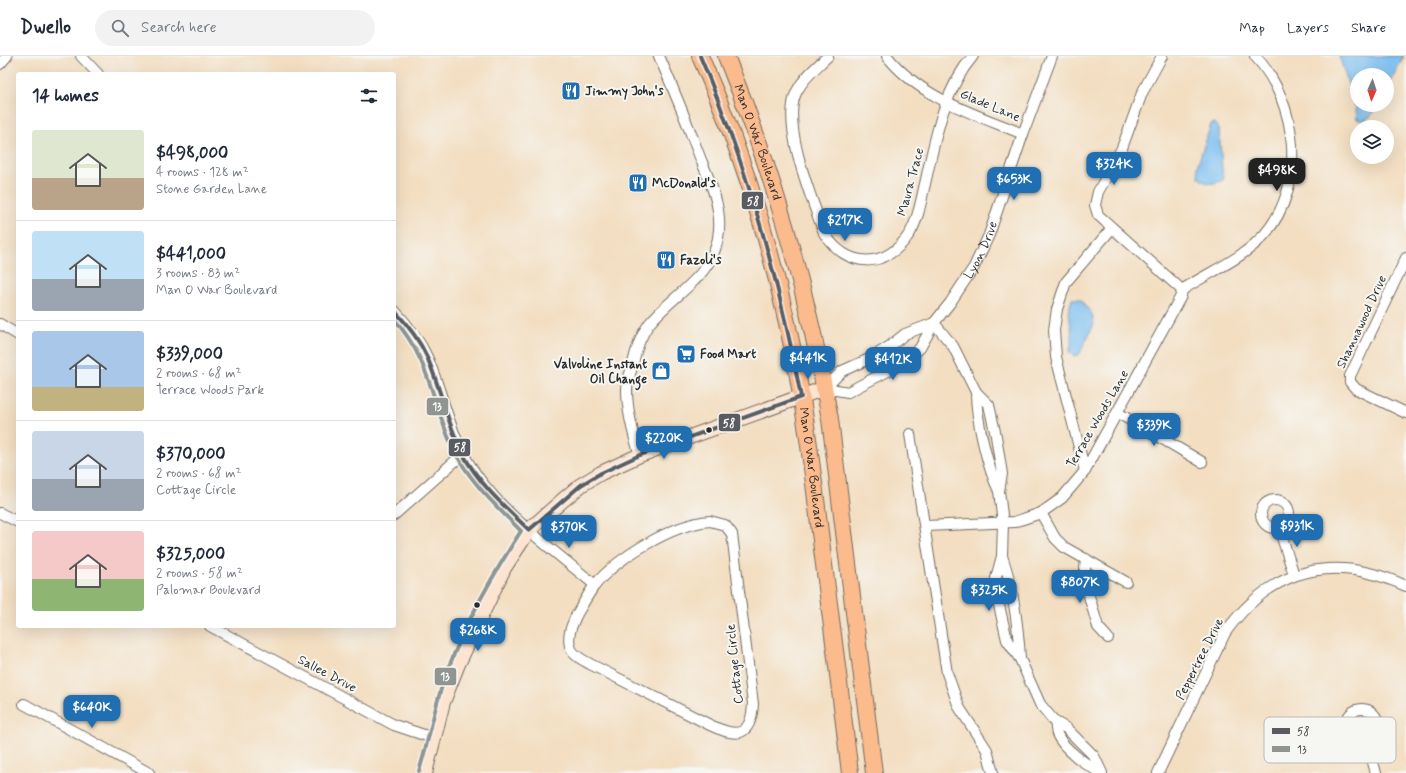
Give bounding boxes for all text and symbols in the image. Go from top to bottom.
search box [95,10,375,46]
text: Dwello [20,15,71,40]
icon: search [109,17,131,39]
text: Search here [141,18,217,38]
text: Map [1239,19,1265,37]
text: Layers [1287,19,1329,37]
text: Share [1351,19,1386,37]
north arrow [1350,68,1394,112]
map controls [1350,68,1394,164]
restaurant icon: Jimmy John's [560,80,582,102]
street label: Man O War Boulevard [730,82,786,202]
place label: Jimmy John's [585,83,664,100]
text: 14 homes [32,85,99,107]
icon: filters [358,85,380,107]
street label: Glade Lane [957,86,1023,126]
button: layers [1350,120,1394,164]
text: $498,000 [156,142,228,164]
icon: home [64,146,112,194]
street label: Maura Trace [894,146,928,218]
pin: $324K [1086,152,1142,186]
text: $324K [1095,156,1133,173]
pin: $498K [1249,158,1305,192]
text: $498K [1257,162,1297,179]
text: 4 rooms · 128 m² [156,164,248,181]
pin: $653K [986,167,1042,201]
text: $653K [996,171,1032,188]
restaurant icon: McDonald's [627,172,649,194]
place label: McDonald's [652,175,716,192]
text: Stone Garden Lane [156,181,267,198]
line badge: 58 [741,191,764,210]
text: 58 [747,195,759,209]
pin: $217K [817,208,873,242]
text: $217K [827,212,863,229]
street label: Lyon Drive [960,219,1002,282]
text: $441,000 [156,243,226,265]
icon: home [64,247,112,295]
restaurant icon: Fazoli's [655,249,677,271]
place label: Fazoli's [680,252,722,269]
text: 3 rooms · 83 m² [156,265,240,282]
street label: Shannawood Drive [1333,273,1391,371]
text: Man O War Boulevard [156,282,277,299]
text: $339,000 [156,343,223,365]
supermarket icon: Food Mart [675,343,697,365]
place label: Food Mart [700,346,756,363]
pin: $441K [780,346,836,380]
icon: home [64,347,112,395]
pin: $412K [865,347,921,381]
text: $441K [789,350,827,367]
text: $412K [874,351,912,368]
place label: Valvoline Instant Oil Change [554,356,647,391]
shop icon: Valvoline Instant Oil Change [650,360,672,382]
text: 2 rooms · 68 m² [156,365,241,382]
street label: Terrace Woods Lane [1063,367,1133,471]
text: Terrace Woods Park [156,382,264,399]
line badge: 13 [426,397,449,416]
text: 13 [432,400,442,414]
street label: Man O War Boulevard [795,406,828,529]
line badge: 58 [718,413,741,432]
pin: $339K [1126,413,1182,447]
text: 58 [723,417,735,431]
text: $339K [1136,417,1172,434]
unlabelled marker [704,425,714,435]
pin: $220K [636,426,692,460]
text: $220K [645,430,683,447]
line badge: 58 [448,438,471,457]
text: 58 [454,441,466,455]
text: $370,000 [156,443,226,465]
icon: home [64,447,112,495]
text: 2 rooms · 68 m² [156,465,241,482]
text: Cottage Circle [156,482,236,499]
pin: $931K [1269,514,1325,548]
pin: $370K [541,515,597,549]
text: $931K [1280,518,1314,535]
text: $370K [550,519,588,536]
text: $325,000 [156,543,225,565]
icon: home [64,547,112,595]
text: 2 rooms · 58 m² [156,565,243,582]
pin: $807K [1052,570,1108,604]
text: $807K [1061,574,1099,591]
pin: $325K [961,578,1017,612]
text: Palomar Boulevard [156,582,261,599]
text: $325K [971,582,1007,599]
unlabelled marker [472,600,482,610]
street label: Peppertree Drive [1172,615,1228,703]
pin: $268K [450,618,506,652]
text: $268K [459,622,497,639]
street label: Cottage Circle [722,623,748,705]
street label: Sallee Drive [295,651,359,697]
line badge: 13 [434,667,457,686]
text: 13 [440,670,450,684]
pin: $640K [64,695,120,729]
text: $640K [72,699,112,716]
legend [1264,717,1396,763]
text: 58 [1297,725,1310,739]
text: 13 [1297,743,1307,757]

